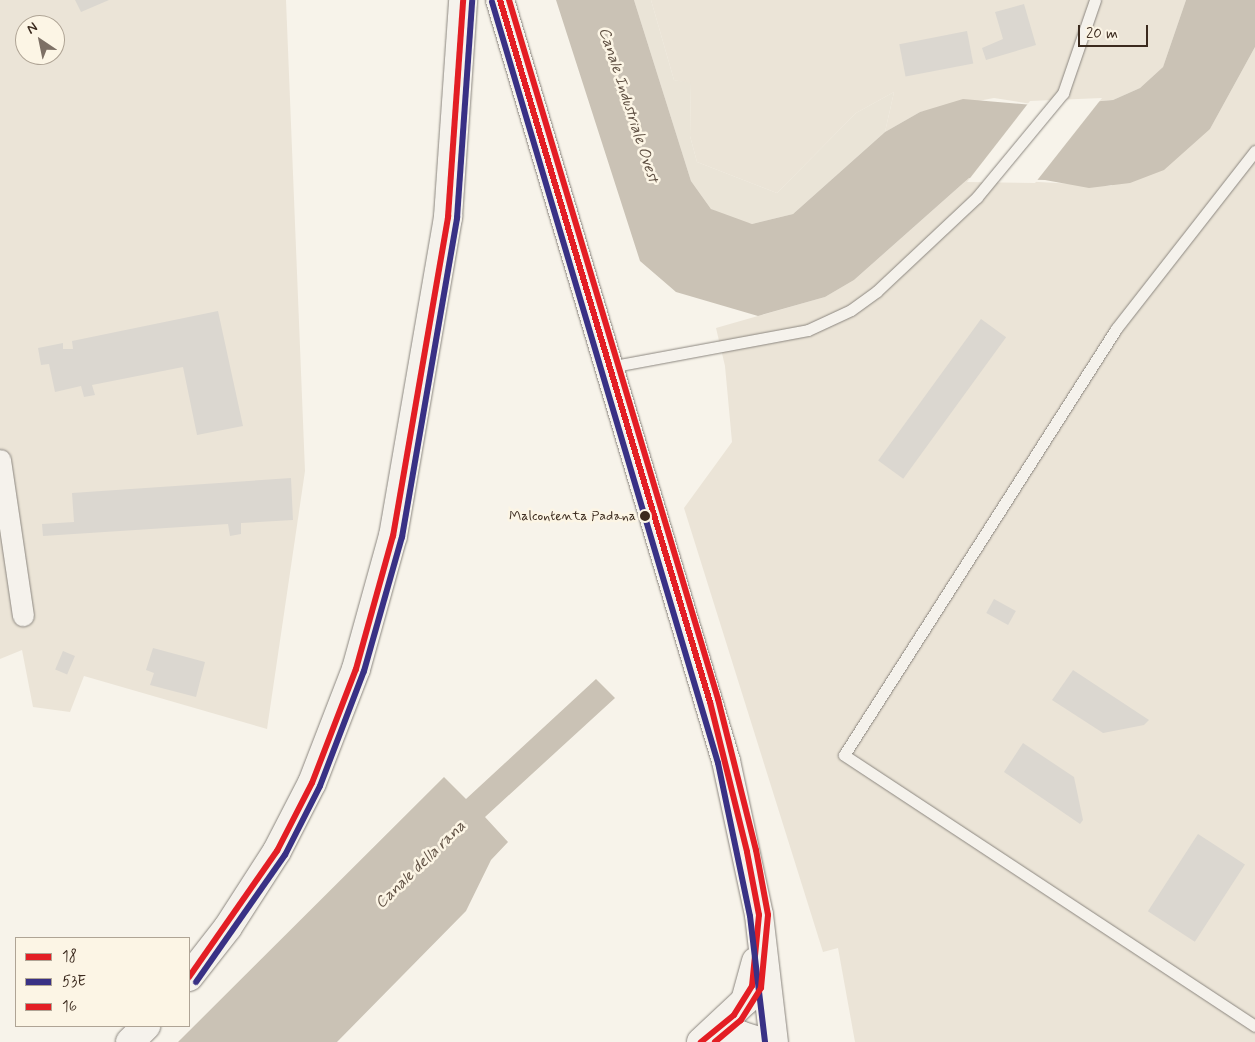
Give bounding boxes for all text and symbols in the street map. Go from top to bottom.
north arrow [15,15,65,65]
scale bar [1080,15,1150,47]
text: N [23,18,41,38]
text: 20 m [1086,24,1118,44]
water label: Canale Industriale Ovest [594,25,662,185]
place label: Malcontenta Padana [506,508,636,524]
marker: Malcontenta Padana [640,511,650,521]
water label: Canale della rana [372,818,470,912]
legend [15,937,190,1027]
text: 18 [62,947,77,967]
text: 53E [62,972,86,992]
text: 16 [62,997,77,1017]

